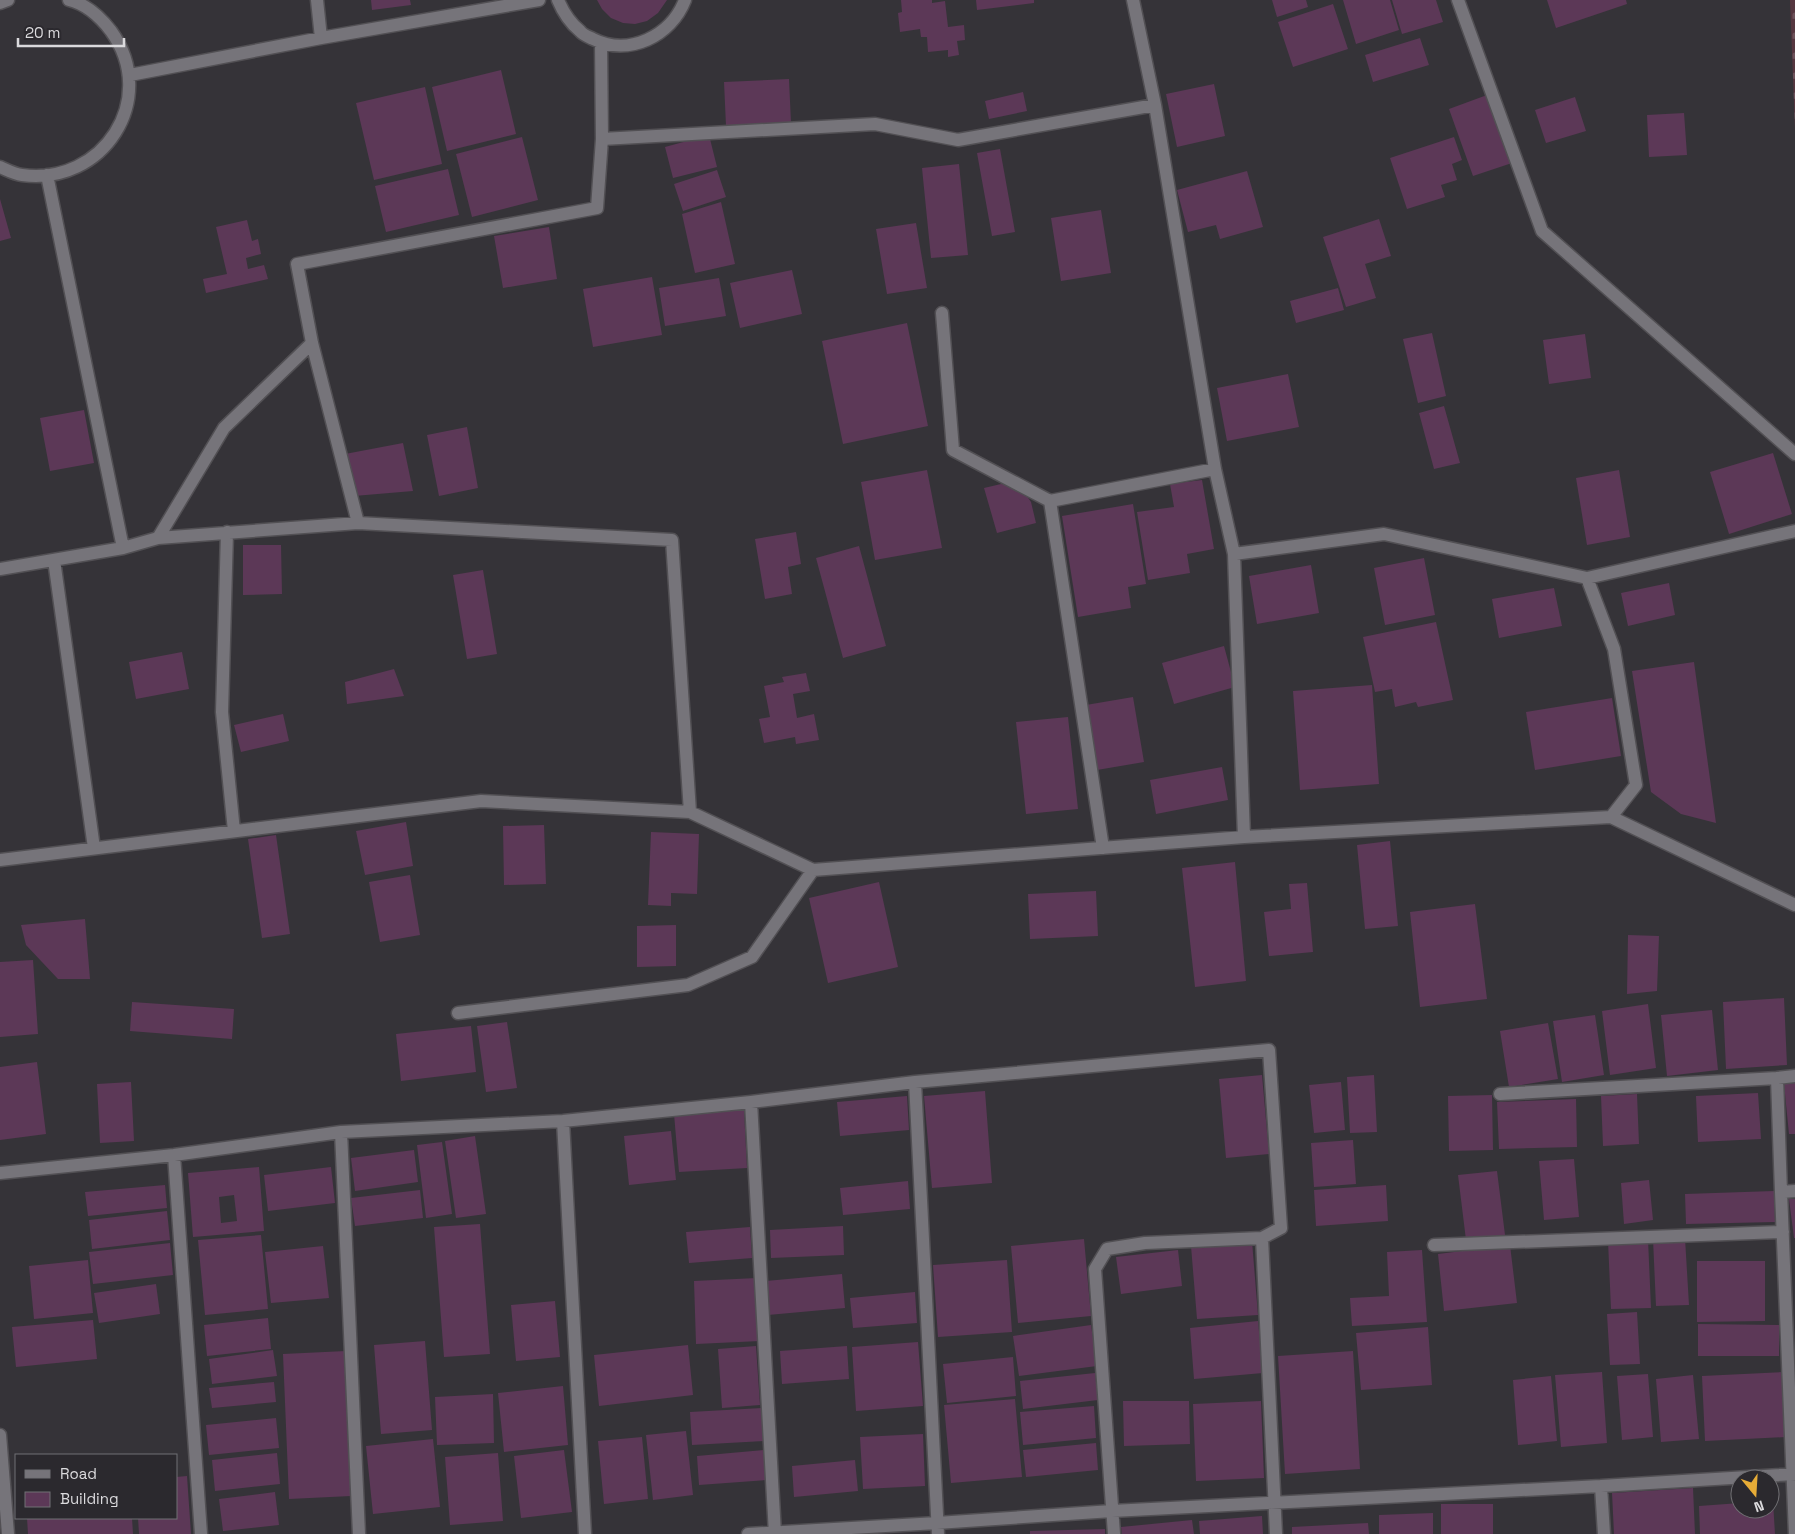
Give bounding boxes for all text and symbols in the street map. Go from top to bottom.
scale bar [18,15,124,47]
text: 20 m [25,23,60,42]
legend [15,1454,178,1519]
text: Road [60,1464,97,1483]
north arrow [1730,1469,1780,1519]
text: Building [60,1489,119,1508]
text: N [1752,1496,1766,1516]

